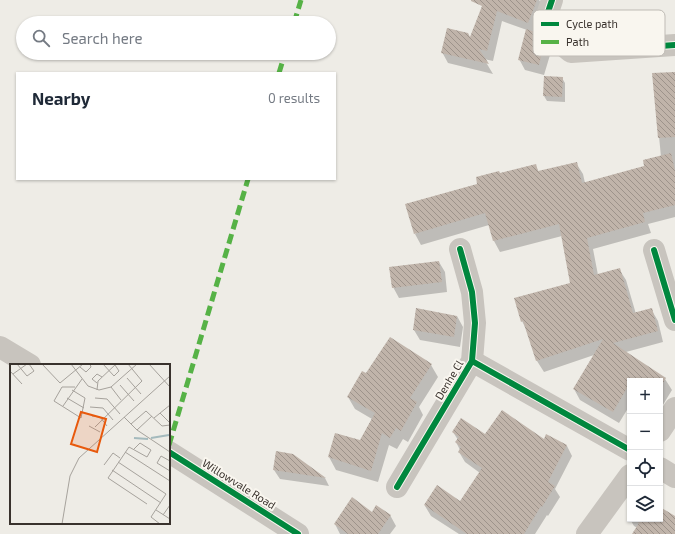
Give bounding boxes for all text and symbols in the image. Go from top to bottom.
legend [533,10,665,56]
search box [16,16,336,60]
text: Cycle path [566,17,618,30]
icon: search [30,27,52,49]
text: Search here [62,29,143,47]
text: Path [566,35,589,48]
text: Nearby [32,88,90,108]
text: 0 results [268,90,320,106]
street label: Denhe Cl [432,357,466,402]
inset map [10,364,170,524]
map controls [627,378,663,522]
button: + [627,378,663,414]
button: − [627,414,663,450]
button: locate [627,450,663,486]
street label: Willowvale Road [200,456,278,511]
button: layers [627,486,663,522]

